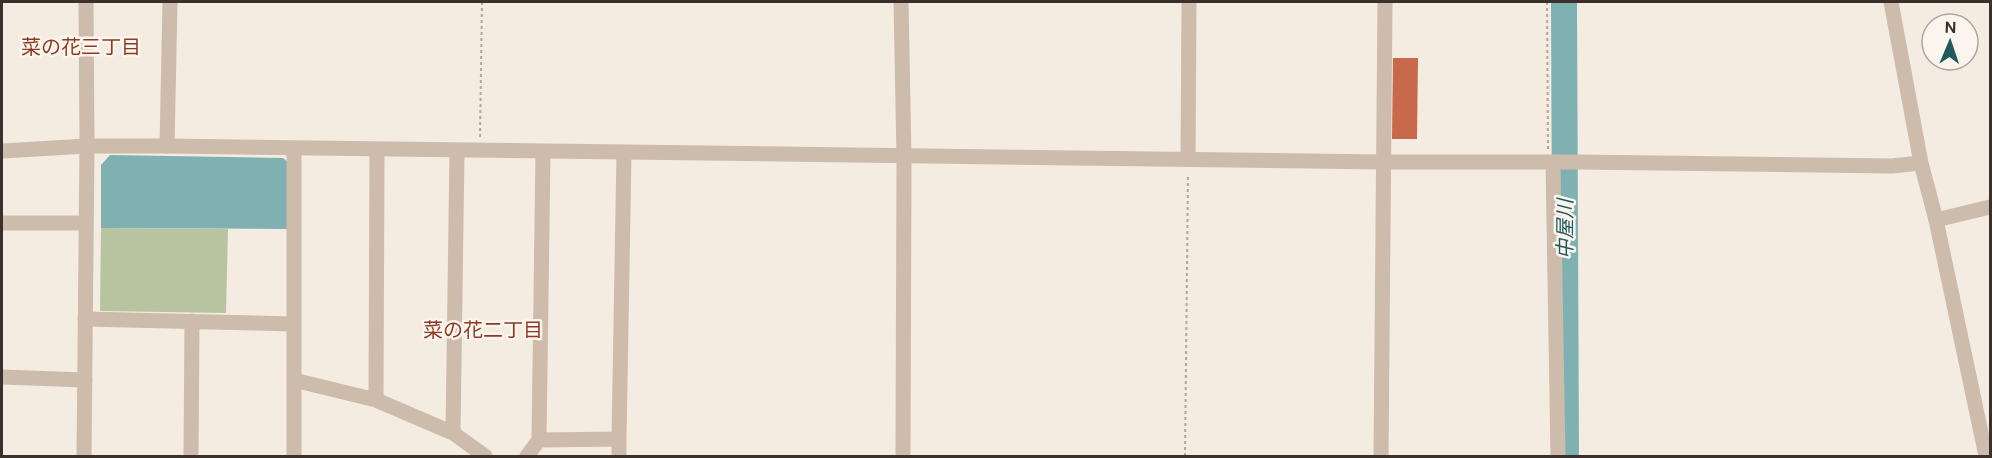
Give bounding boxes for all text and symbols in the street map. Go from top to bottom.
north arrow [1920,12,1980,72]
text: N [1944,17,1957,38]
district label: 菜の花三丁目 [21,34,141,60]
water label: 中屋川 [1552,197,1578,259]
district label: 菜の花二丁目 [423,317,543,343]

